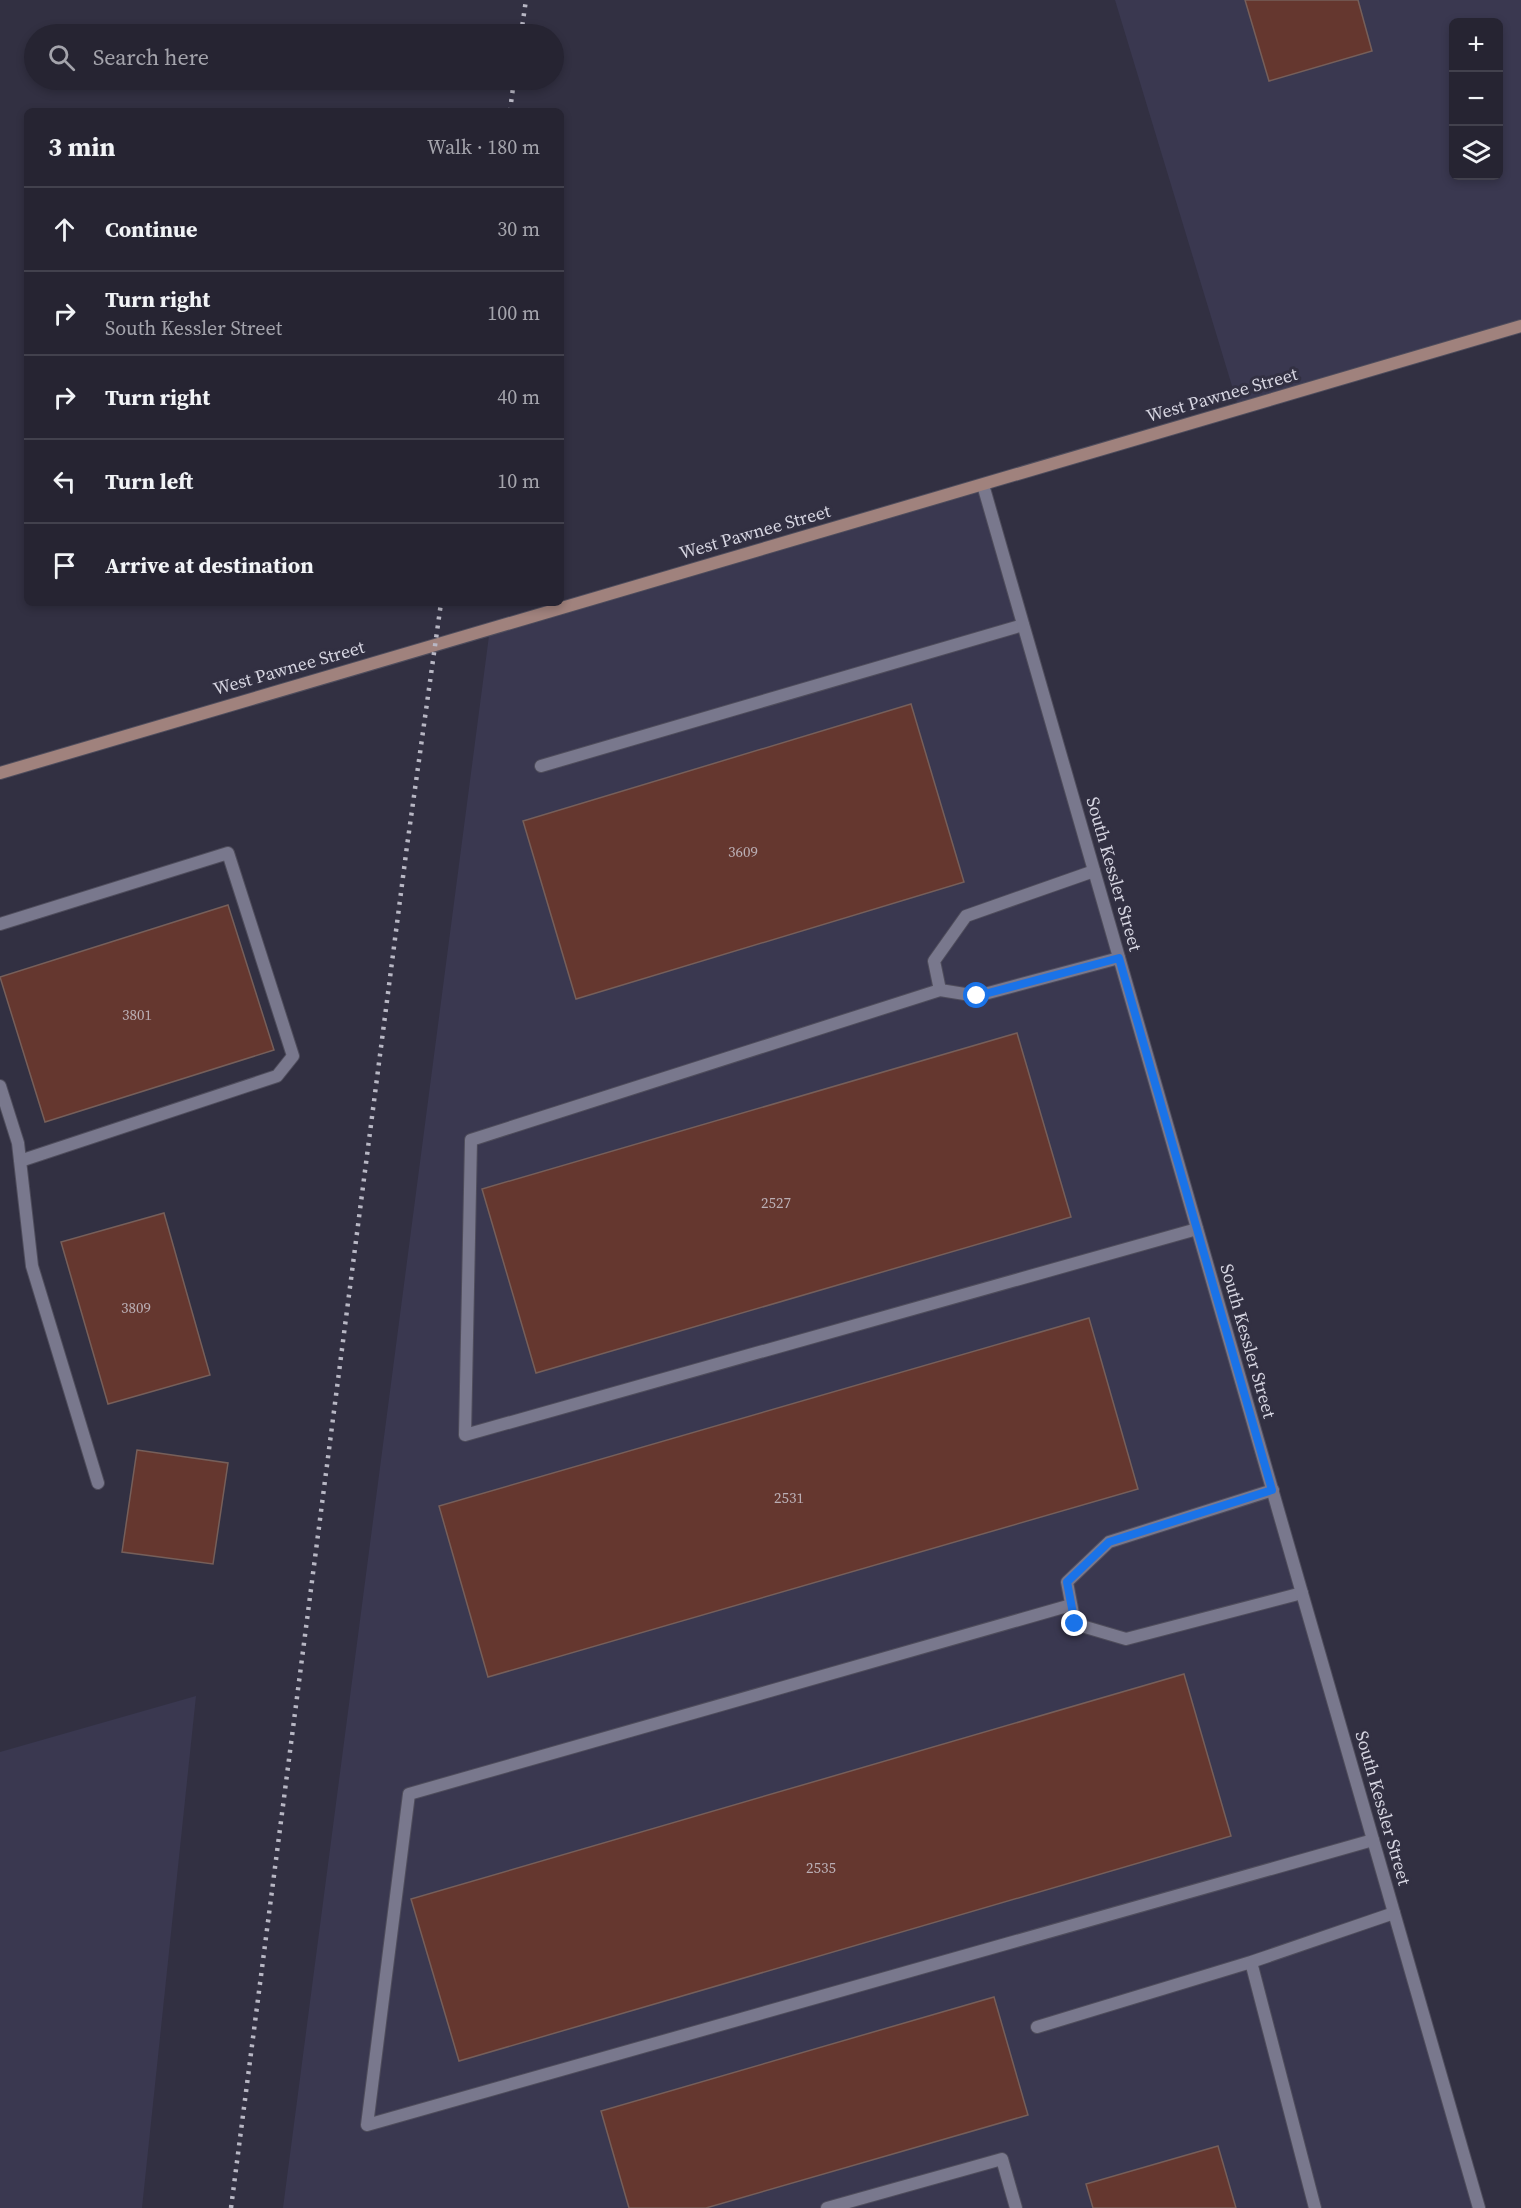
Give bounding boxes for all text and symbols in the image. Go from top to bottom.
map controls [1449,18,1503,180]
button: + [1449,18,1503,72]
search box [24,24,564,90]
icon: search [45,41,78,74]
text: Search here [93,42,209,72]
button: − [1449,72,1503,126]
button: layers [1449,126,1503,180]
text: 3 min [48,129,115,165]
text: Walk · 180 m [427,133,540,161]
icon: ahead [48,213,81,246]
text: Continue [105,214,198,244]
text: 30 m [497,215,540,243]
text: Turn right [105,284,210,314]
icon: right [48,297,81,330]
text: 100 m [487,299,540,327]
text: South Kessler Street [105,314,282,342]
street label: West Pawnee Street [1143,361,1301,428]
icon: right [48,381,81,414]
text: Turn right [105,382,210,412]
text: 40 m [497,383,540,411]
icon: left [48,465,81,498]
text: Turn left [105,466,193,496]
text: 10 m [497,467,540,495]
street label: West Pawnee Street [676,498,834,565]
icon: arrive [48,549,81,582]
text: Arrive at destination [105,550,314,580]
street label: West Pawnee Street [210,634,368,701]
street label: South Kessler Street [1080,794,1149,954]
house number: 3609 [728,841,758,862]
route start [963,982,989,1008]
house number: 3801 [122,1004,152,1025]
house number: 2527 [761,1192,791,1213]
street label: South Kessler Street [1214,1261,1283,1421]
house number: 3809 [121,1297,151,1318]
house number: 2531 [774,1487,804,1508]
route end [1061,1610,1087,1636]
street label: South Kessler Street [1349,1728,1418,1888]
house number: 2535 [806,1857,836,1878]

